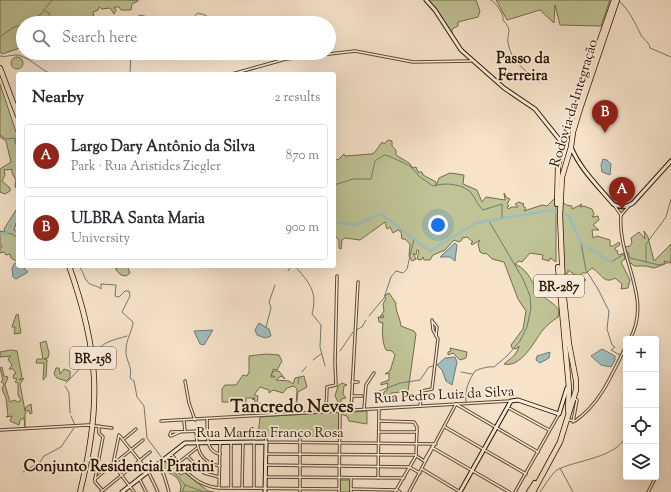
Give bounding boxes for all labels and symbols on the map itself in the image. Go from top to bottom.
street label: Rodovia da Integração [546,37,604,170]
district label: Passo da Ferreira [496,49,550,87]
pin: B [592,100,618,133]
pin: A [609,177,635,210]
your location [428,215,448,235]
road number: BR-287 [534,275,584,297]
road number: BR-158 [70,347,116,369]
street label: Rua Pedro Luiz da Silva [373,382,515,410]
district label: Tancredo Neves [230,395,354,421]
street label: Rua Marfiza Franco Rosa [196,424,344,444]
district label: Conjunto Residencial Piratini [24,457,215,478]

